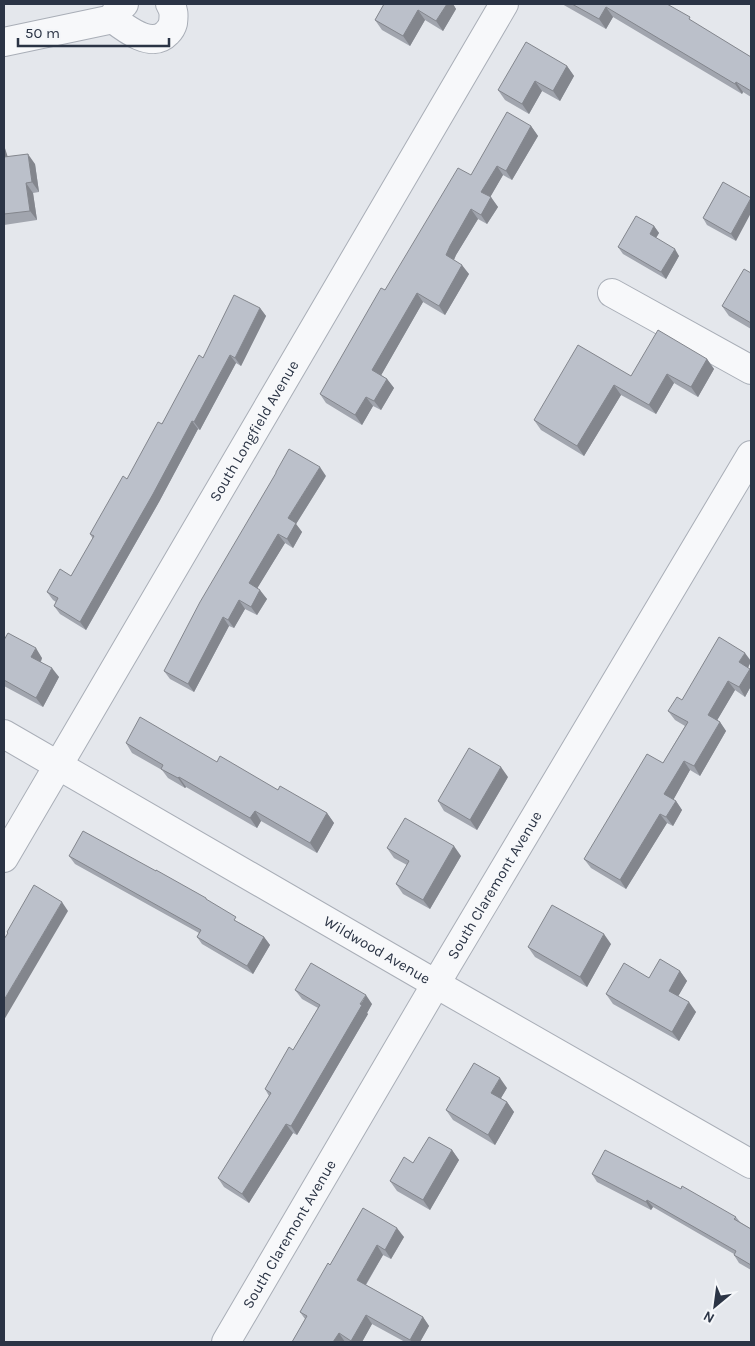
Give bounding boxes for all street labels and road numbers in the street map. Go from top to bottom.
street label: South Longfield Avenue [206,357,302,505]
street label: South Claremont Avenue [444,808,546,962]
street label: Wildwood Avenue [321,912,434,988]
street label: South Claremont Avenue [239,1157,340,1312]

